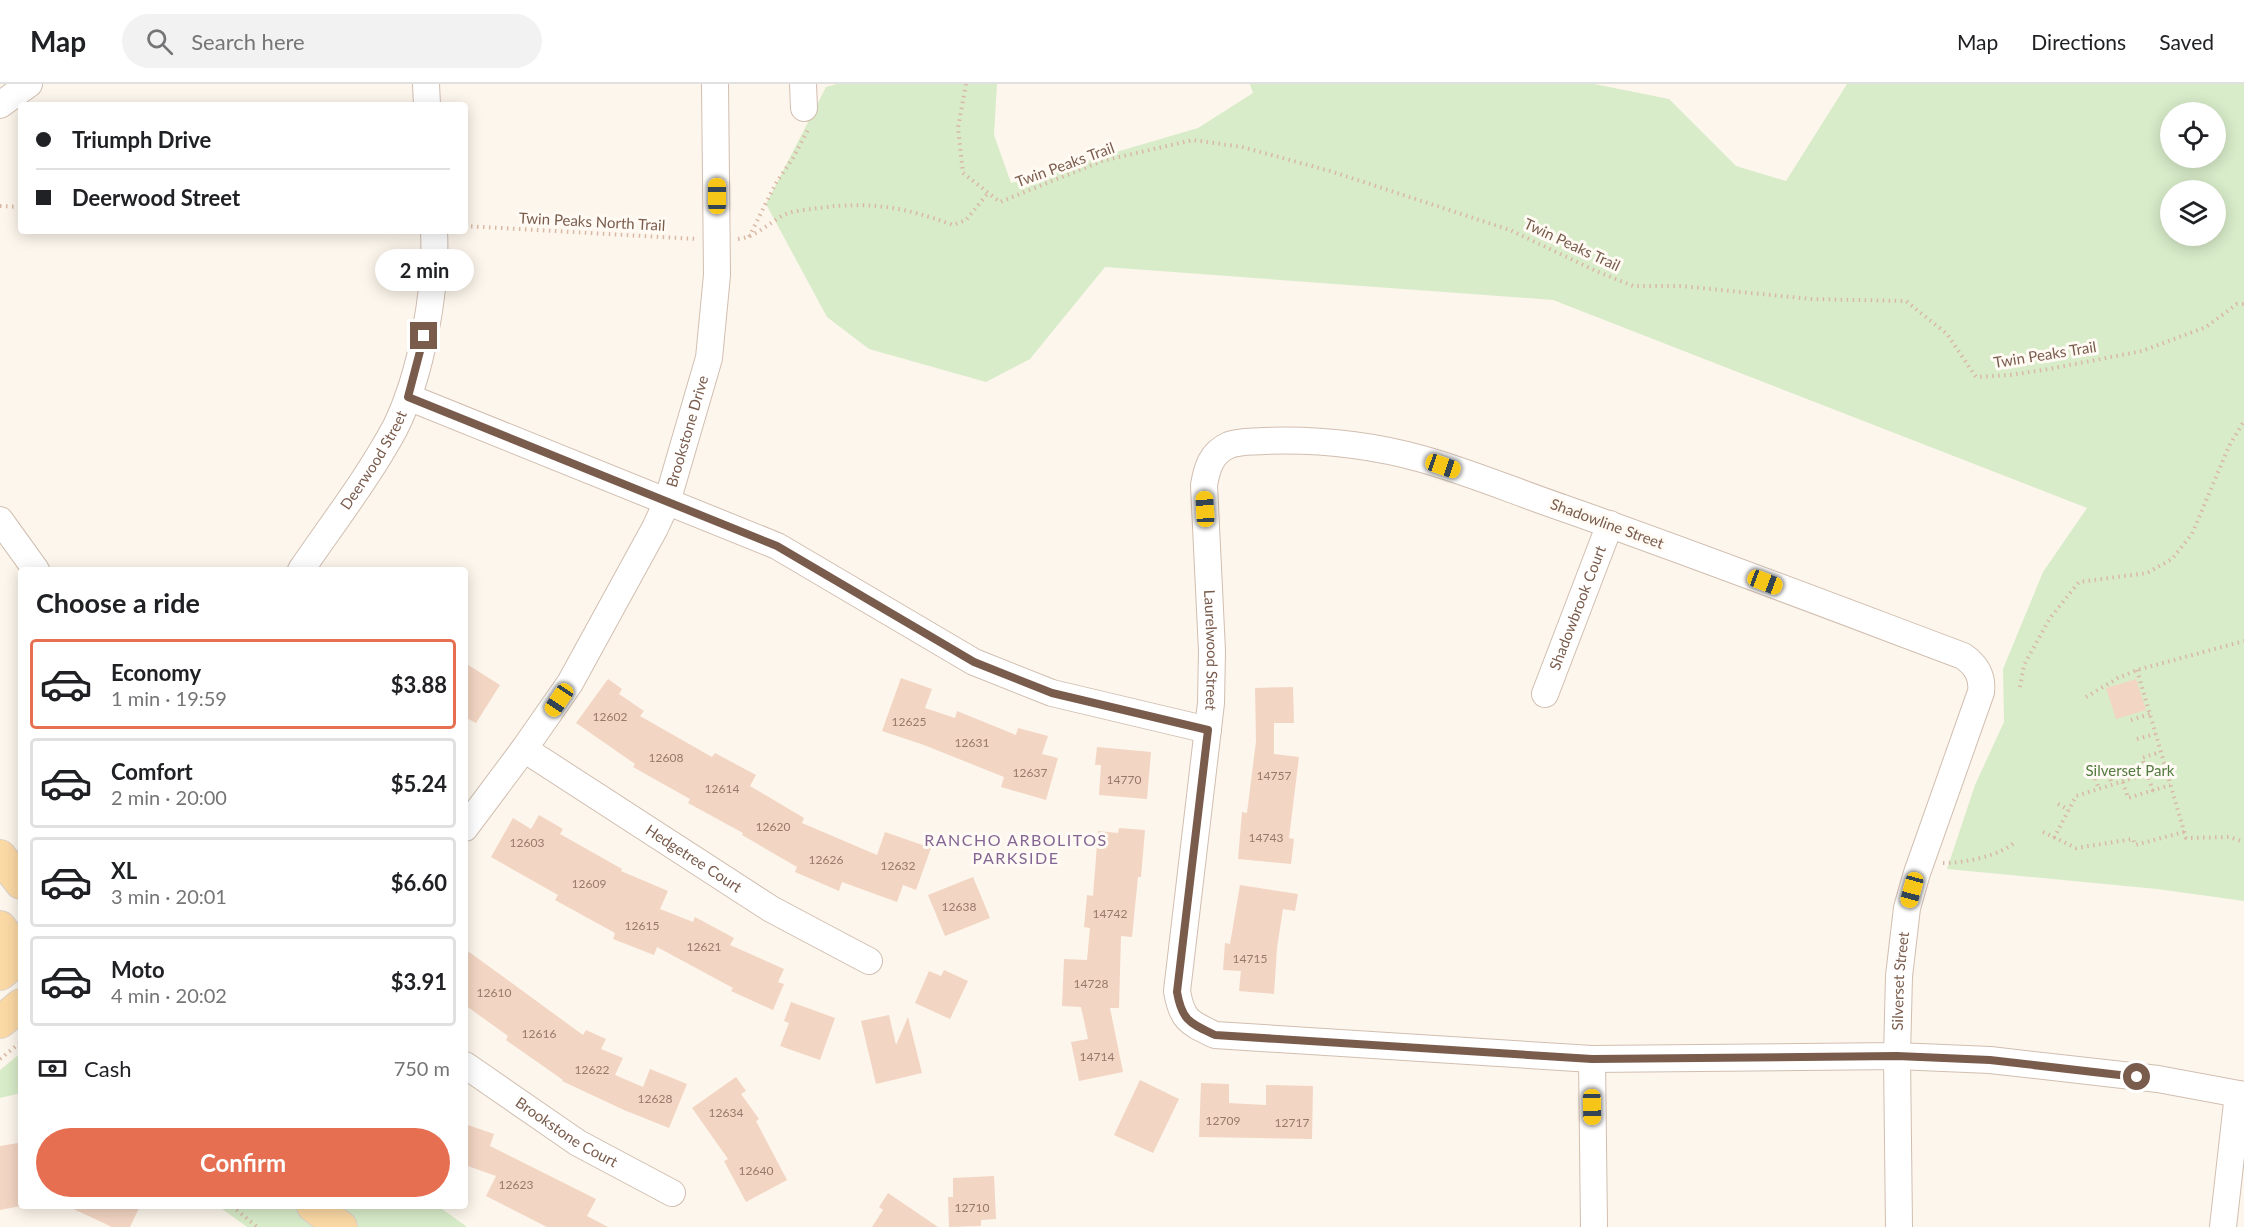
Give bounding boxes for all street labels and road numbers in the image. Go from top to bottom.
street label: Twin Peaks Trail [1013,138,1116,190]
street label: Twin Peaks North Trail [518,208,666,234]
street label: Twin Peaks Trail [1522,214,1623,274]
street label: Twin Peaks Trail [1992,337,2098,371]
street label: Brookstone Drive [662,373,711,489]
street label: Deerwood Street [336,407,410,513]
street label: Shadowline Street [1548,494,1667,552]
street label: Shadowbrook Court [1545,542,1609,673]
street label: Laurelwood Street [1201,589,1222,712]
street label: Hedgetree Court [643,820,746,896]
street label: Silverset Street [1888,930,1912,1031]
street label: Brookstone Court [513,1093,622,1171]

